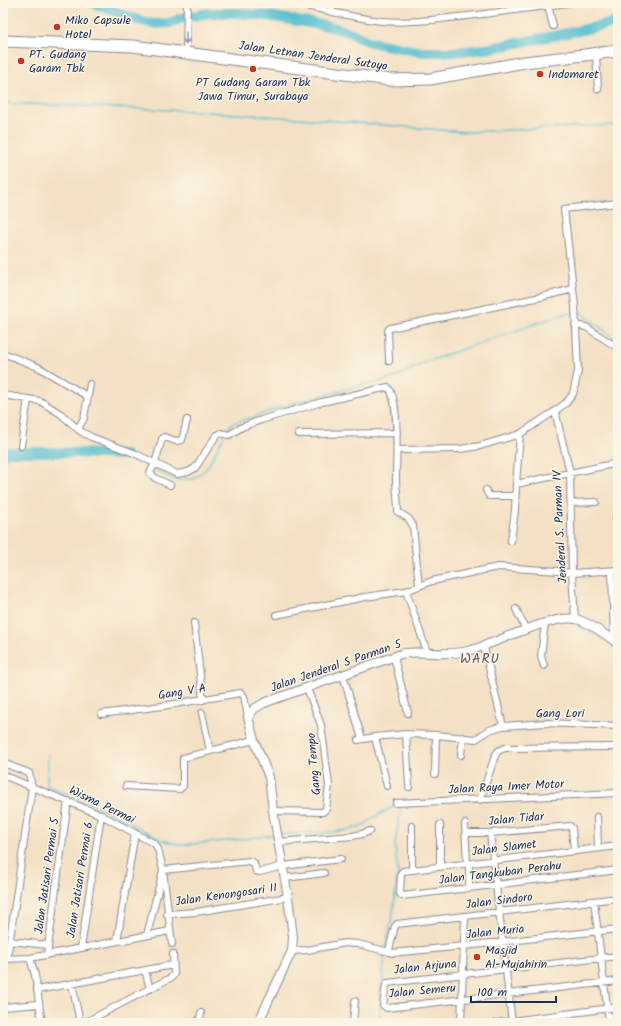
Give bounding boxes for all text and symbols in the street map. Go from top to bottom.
place label: Miko Capsule Hotel [65,11,132,44]
marker: Miko Capsule Hotel [52,22,62,32]
one-way arrow [182,31,190,44]
street label: Jalan Letnan Jenderal Sutoyo [237,36,389,76]
place label: PT. Gudang Garam Tbk [29,45,87,78]
marker: PT. Gudang Garam Tbk [16,56,26,66]
marker: PT Gudang Garam Tbk Jawa Timur, Surabaya [248,64,258,74]
place label: Indomaret [548,65,599,84]
marker: Indomaret [535,69,545,79]
place label: PT Gudang Garam Tbk Jawa Timur, Surabaya [196,73,311,106]
street label: Jenderal S. Parman IV [547,469,572,584]
street label: Jalan Jenderal S Parman 5 [268,634,405,697]
district label: WARU [460,648,500,670]
street label: Gang V A [157,679,207,705]
street label: Gang Lori [536,704,585,723]
street label: Gang Tempo [302,732,326,796]
street label: Jalan Raya Imer Motor [448,774,566,800]
street label: Wisma Permai [66,781,139,830]
street label: Jalan Tidar [487,807,546,831]
street label: Jalan Jatisari Permai 5 [29,815,65,935]
street label: Jalan Jatisari Permai 6 [61,820,99,940]
street label: Jalan Slamet [470,835,538,861]
street label: Jalan Tangkuban Perahu [438,856,563,890]
street label: Jalan Kenongosari II [174,878,278,912]
street label: Jalan Sindoro [464,887,534,915]
street label: Jalan Muria [465,919,526,945]
place label: Masjid Al-Mujahirin [485,941,547,974]
marker: Masjid Al-Mujahirin [472,952,482,962]
street label: Jalan Arjuna [393,954,458,980]
scale bar [471,978,556,1004]
street label: Jalan Semeru [388,979,457,1003]
text: 100 m [477,983,508,1002]

